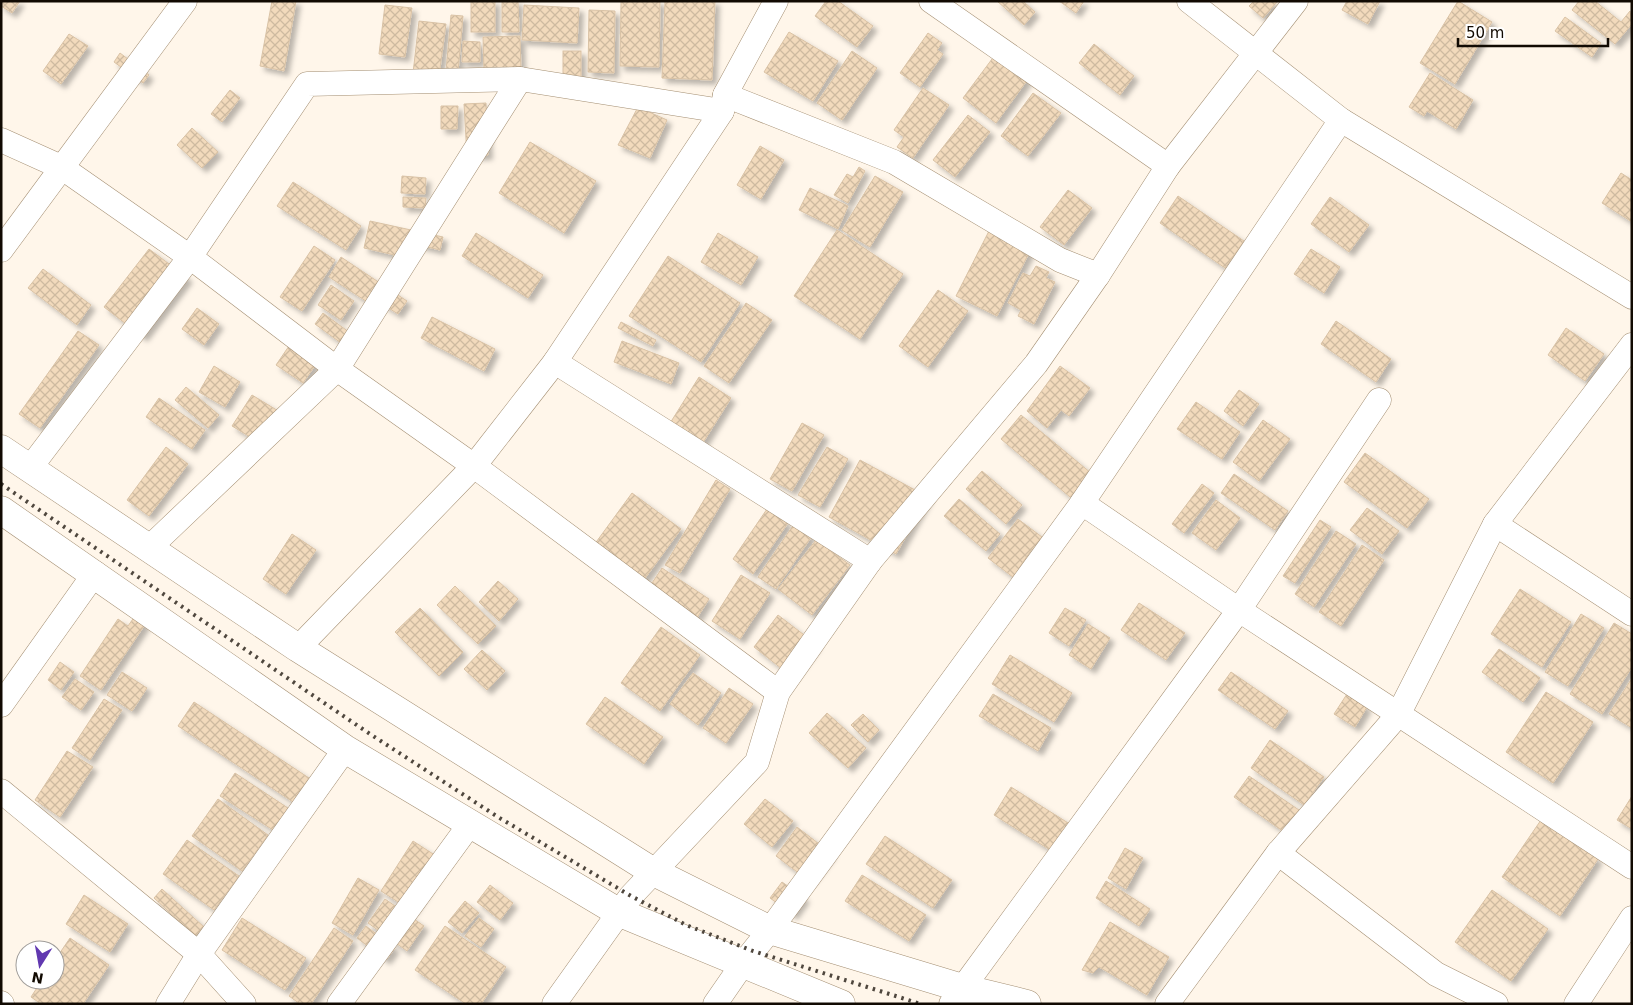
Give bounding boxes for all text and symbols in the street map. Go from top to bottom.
scale bar [1458,15,1608,47]
text: 50 m [1466,24,1504,42]
north arrow [15,940,65,990]
text: N [30,969,45,987]

